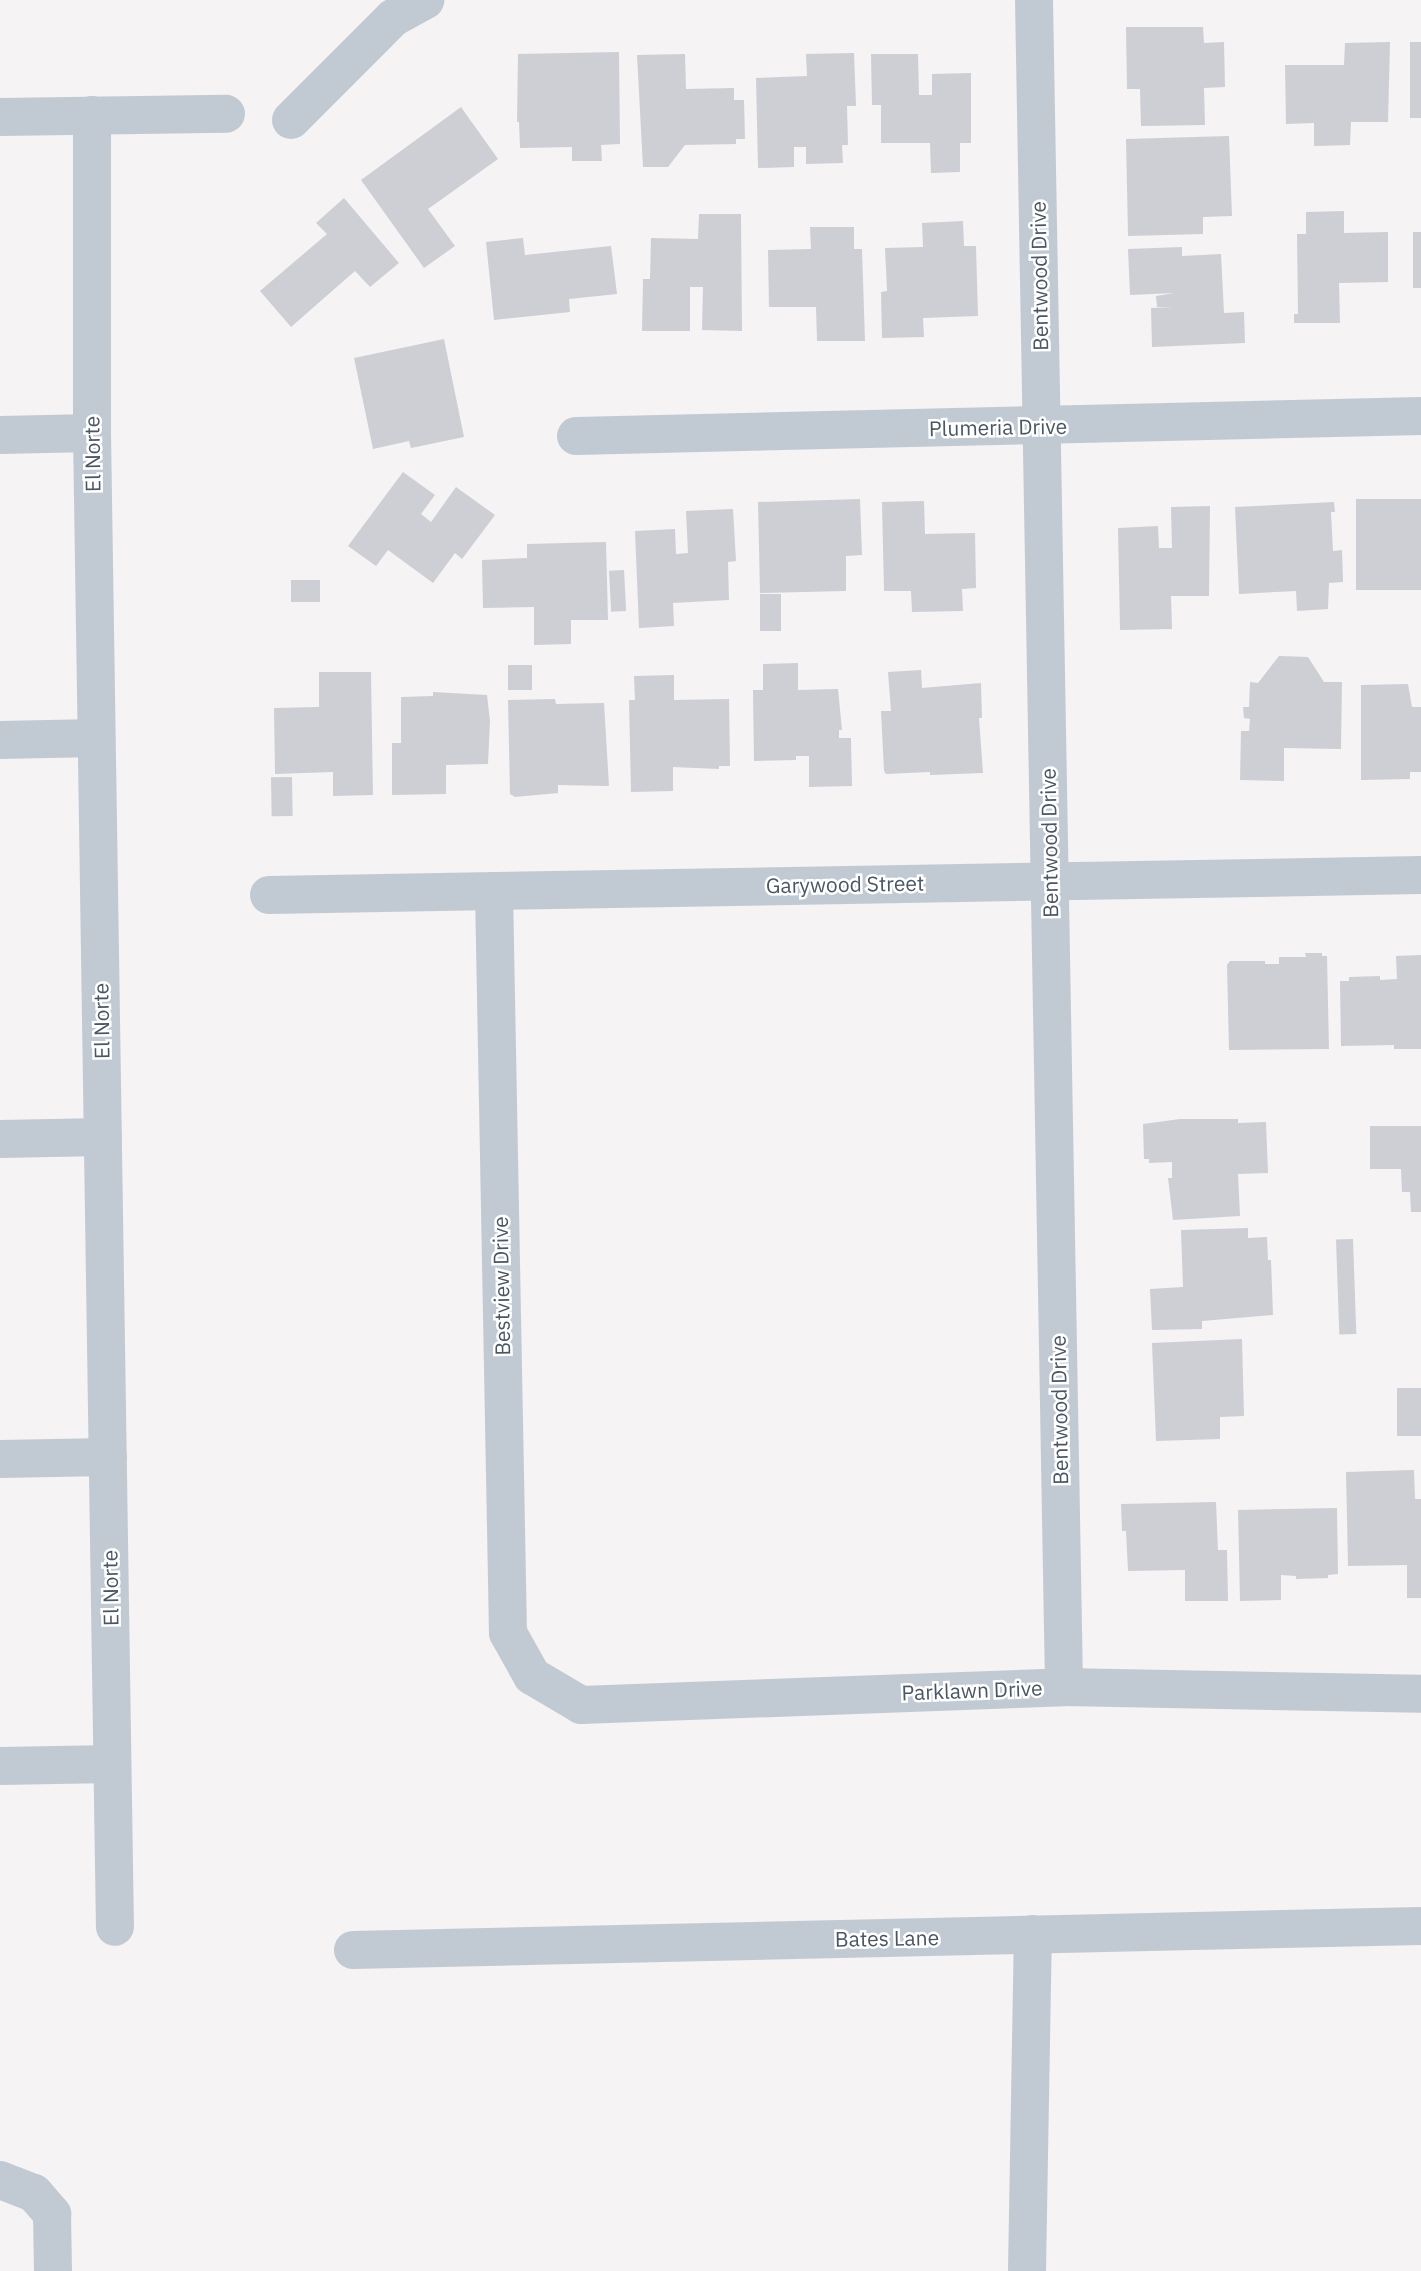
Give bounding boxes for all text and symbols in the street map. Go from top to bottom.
street label: Bentwood Drive [1025,201,1053,351]
street label: Plumeria Drive [929,413,1067,441]
street label: El Norte [79,416,105,492]
street label: Bentwood Drive [1035,768,1063,918]
street label: Garywood Street [766,870,924,898]
street label: El Norte [88,983,114,1059]
street label: Bestview Drive [487,1216,515,1356]
street label: Bentwood Drive [1045,1335,1073,1485]
street label: El Norte [97,1550,123,1626]
street label: Parklawn Drive [901,1675,1043,1705]
street label: Bates Lane [835,1924,939,1952]

